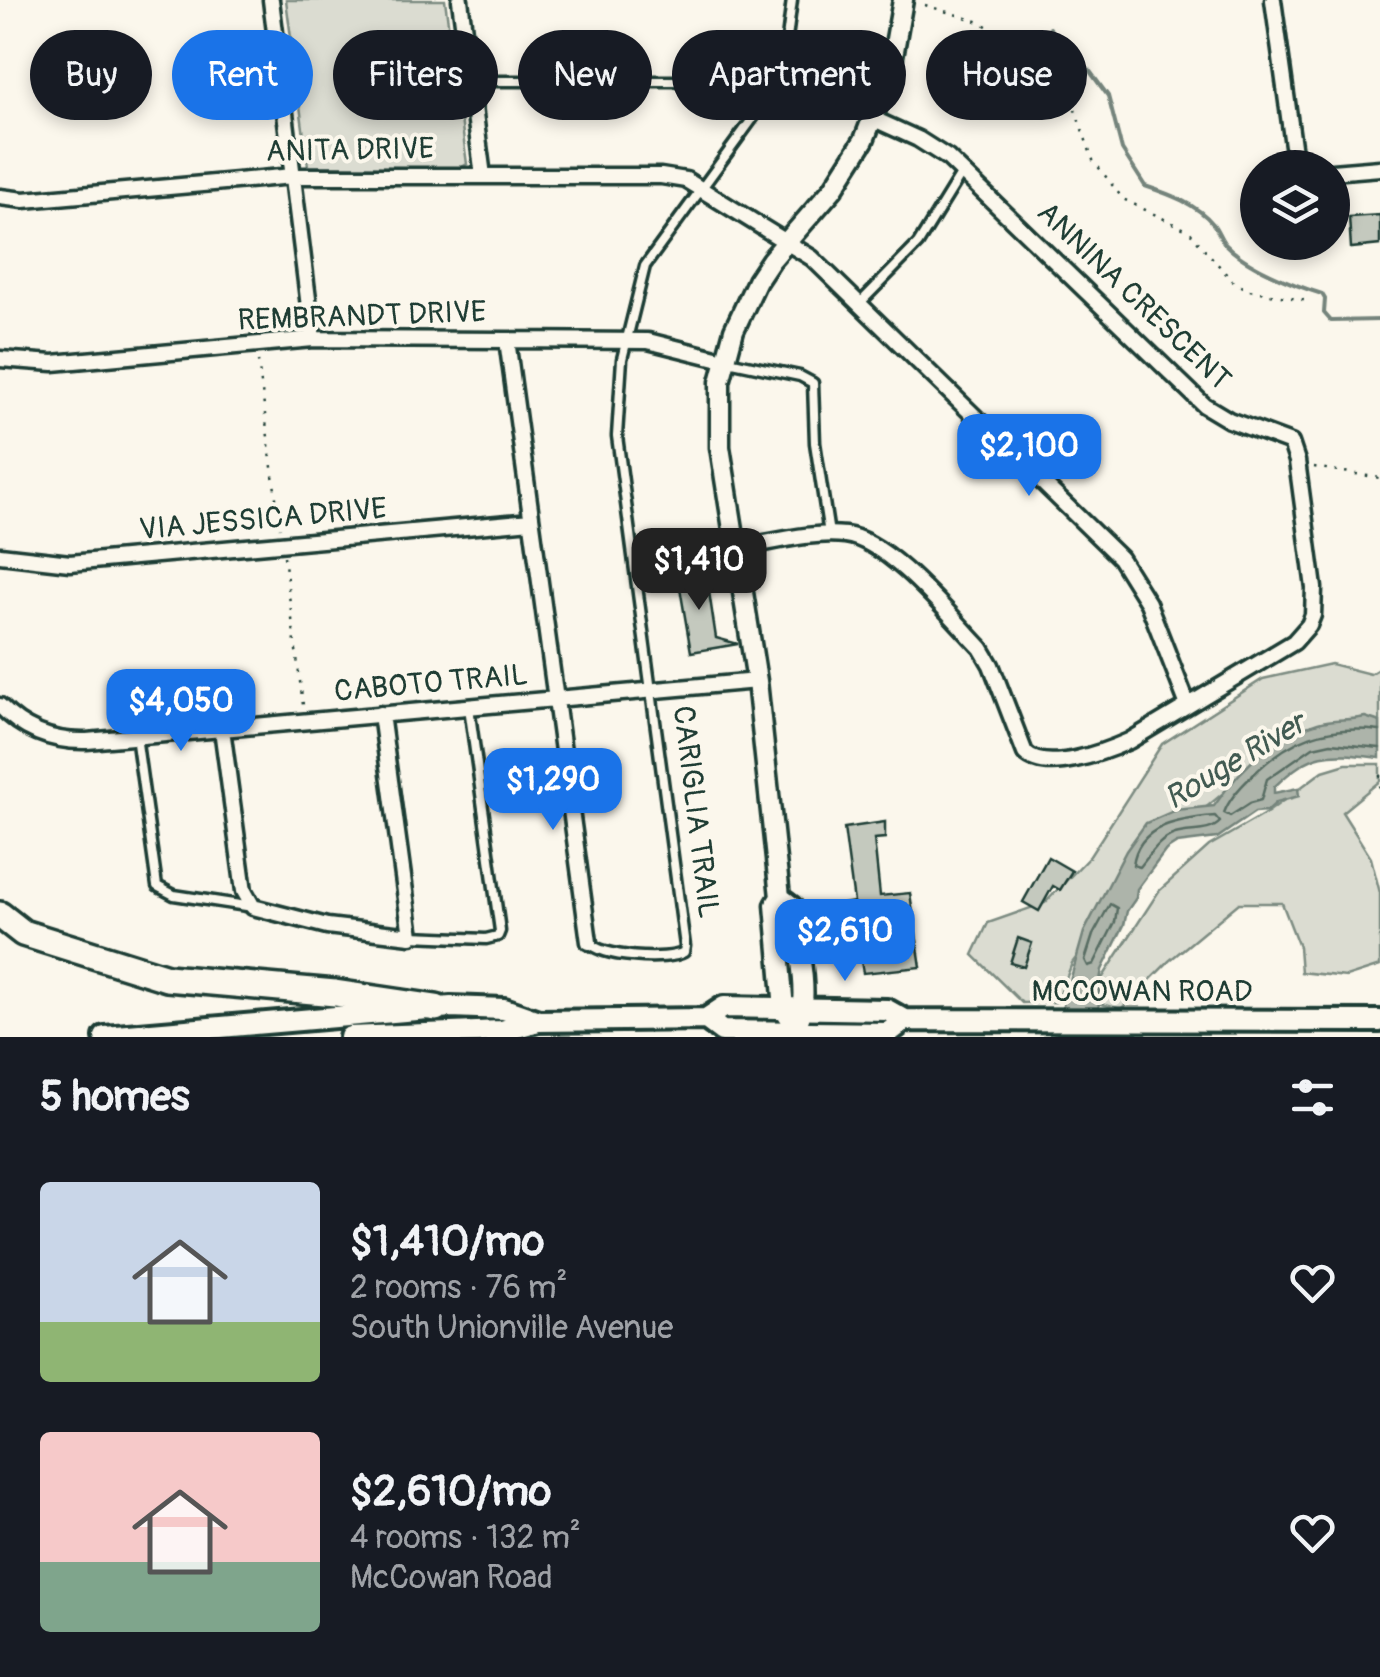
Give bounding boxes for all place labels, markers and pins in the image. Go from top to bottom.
pin: $2,100 [948,414,1110,499]
pin: $1,410 [618,528,780,613]
pin: $4,050 [100,669,262,754]
pin: $1,290 [472,748,634,833]
pin: $2,610 [764,899,926,984]

